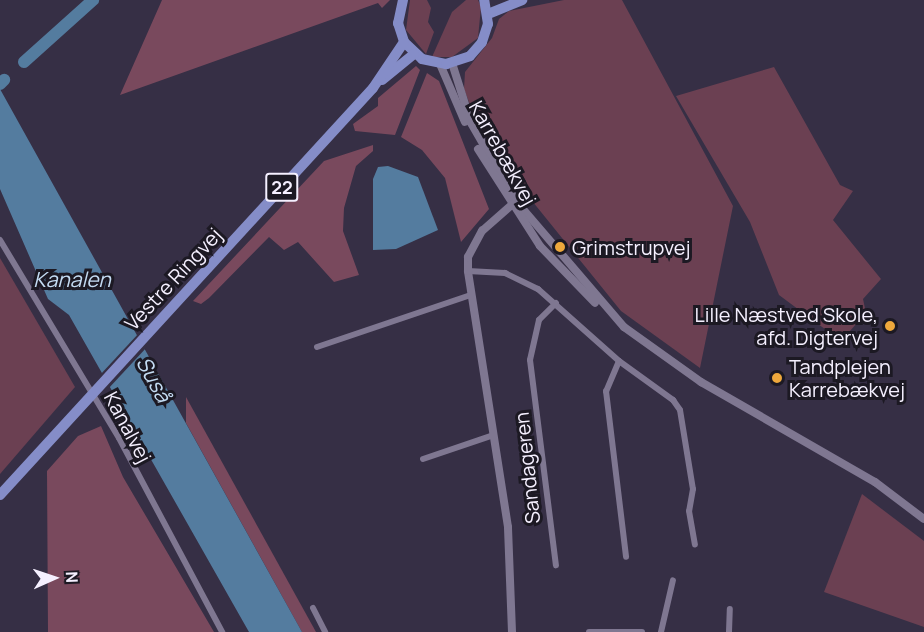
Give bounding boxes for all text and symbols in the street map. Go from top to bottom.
street label: Karrebækvej [464,96,542,210]
road number: 22 [264,172,300,202]
street label: Vestre Ringvej [119,223,227,335]
place label: Grimstrupvej [572,235,690,259]
marker: Grimstrupvej [553,240,567,254]
water label: Kanalen [33,266,111,292]
place label: Lille Næstved Skole, afd. Digtervej [695,302,878,349]
marker: Lille Næstved Skole, afd. Digtervej [883,319,897,333]
water label: Suså [131,352,177,406]
place label: Tandplejen Karrebækvej [789,354,905,401]
marker: Tandplejen Karrebækvej [770,371,784,385]
street label: Kanalvej [99,387,157,467]
street label: Sandageren [509,411,545,525]
north arrow [24,548,84,608]
text: N [61,571,83,583]

